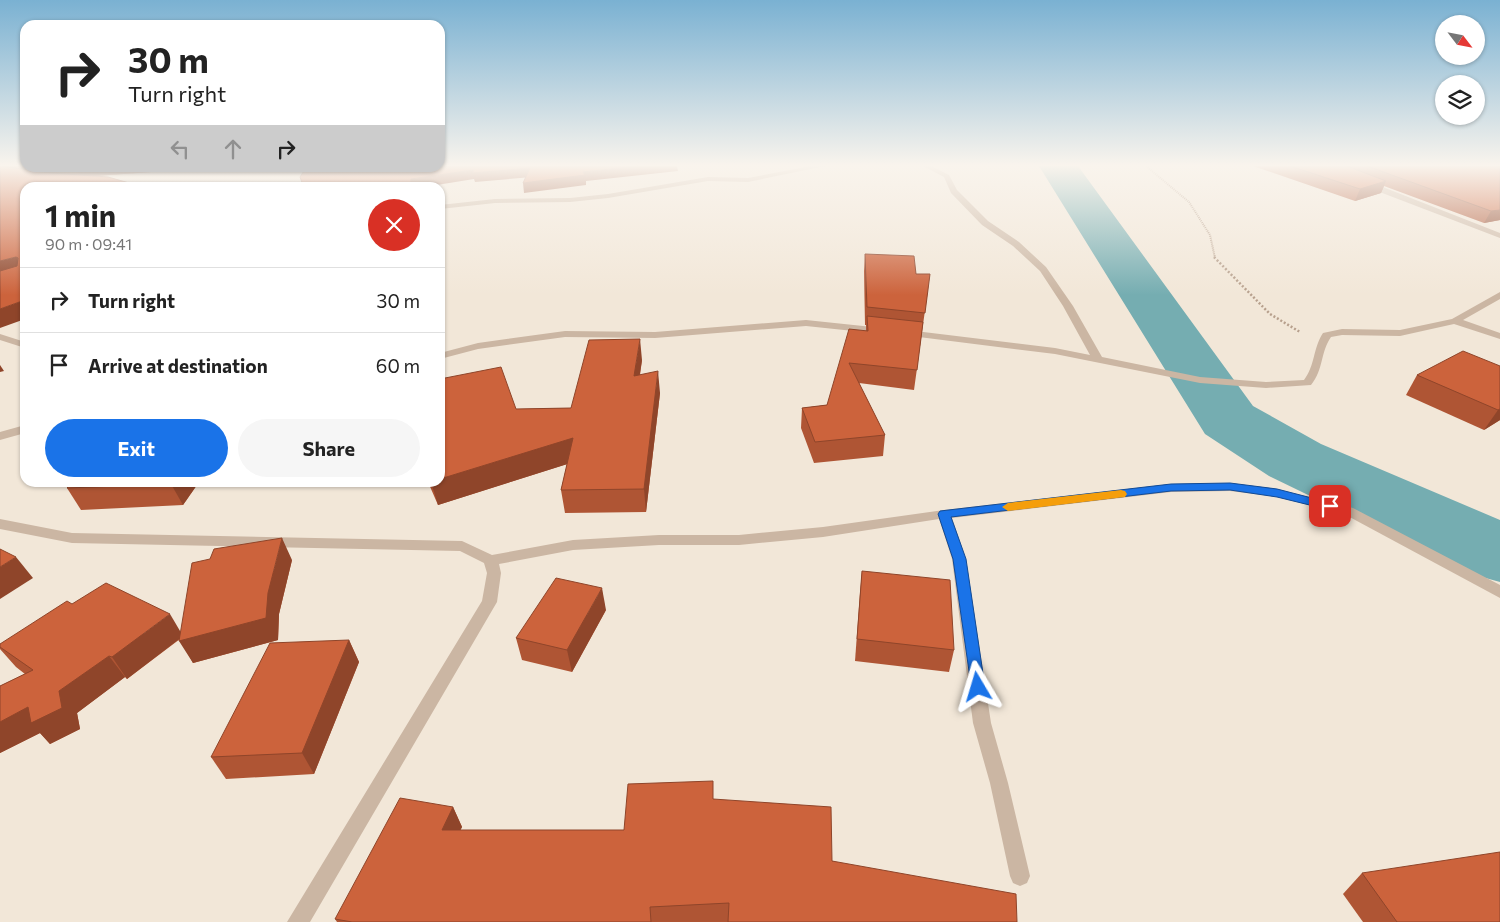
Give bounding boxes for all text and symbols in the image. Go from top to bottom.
north arrow [1435,15,1485,65]
map controls [1435,15,1485,125]
text: 30 m [128,37,209,80]
icon: right [45,40,110,105]
button: layers [1435,75,1485,125]
text: Turn right [128,80,226,107]
icon: left [166,135,194,163]
icon: ahead [219,135,247,163]
icon: right [272,135,300,163]
text: 1 min [45,196,116,233]
button: close [368,199,420,251]
text: 90 m · 09:41 [45,234,132,253]
icon: right [45,286,73,314]
text: Turn right [88,289,175,312]
text: 30 m [377,289,420,312]
icon: arrive [45,351,73,379]
text: Arrive at destination [88,354,268,377]
text: 60 m [376,354,420,377]
button: Exit [45,419,228,477]
button: Share [238,419,420,477]
pin [1309,485,1351,527]
icon: arrive [1316,492,1344,520]
position arrow [951,660,1003,712]

